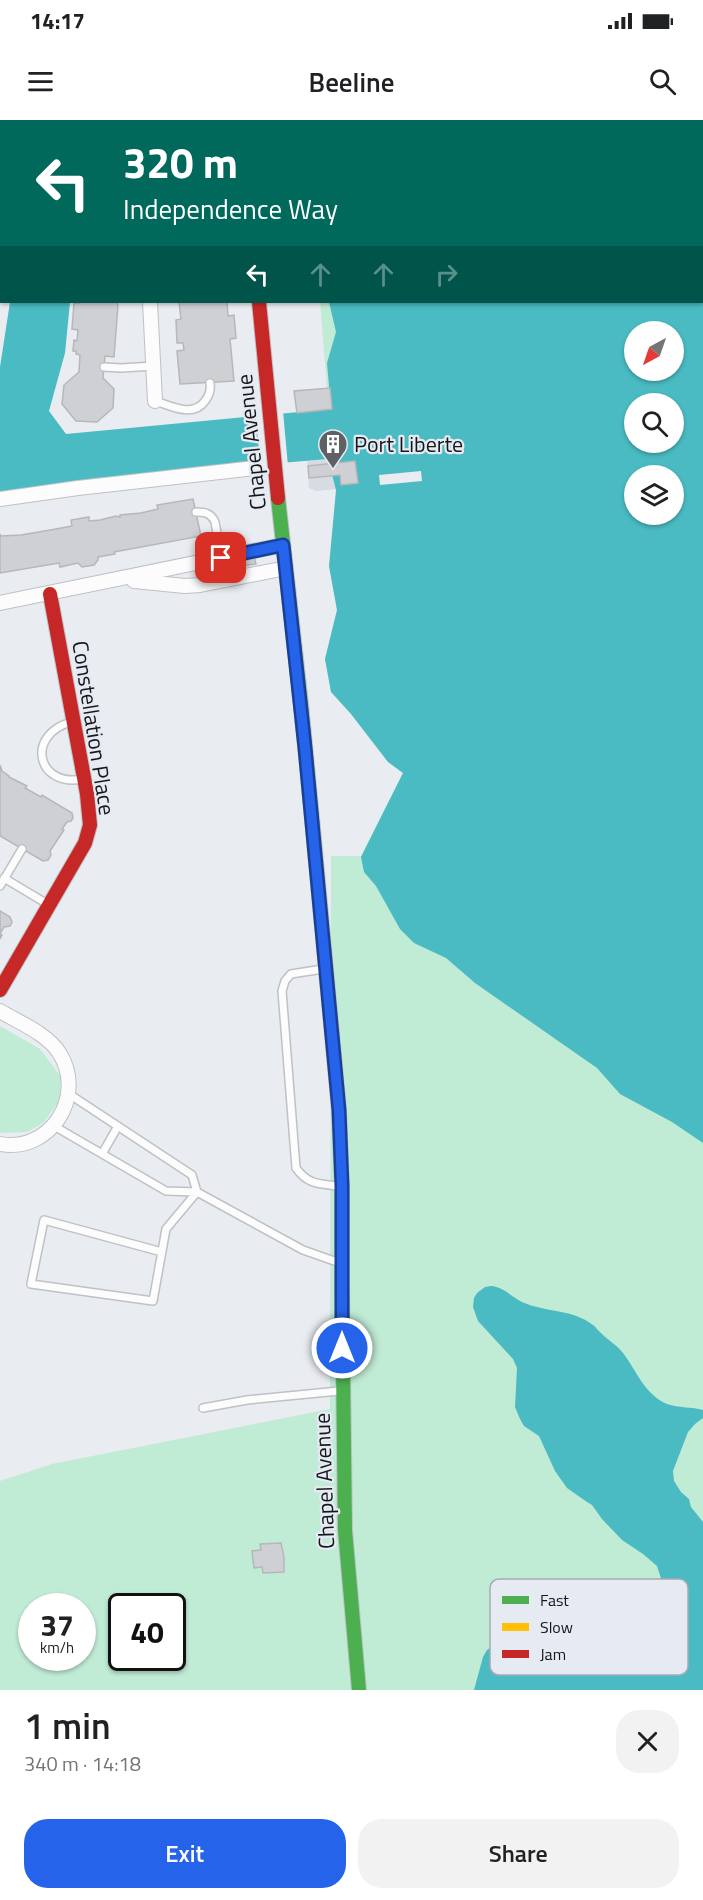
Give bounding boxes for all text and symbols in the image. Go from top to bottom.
text: 14:17 [30,4,85,38]
text: Beeline [309,61,394,102]
icon: menu [24,65,57,98]
icon: search [646,65,679,98]
text: 320 m [123,130,238,194]
icon: left [24,144,102,222]
text: Independence Way [123,188,338,229]
icon: left [241,258,274,291]
icon: ahead [304,258,337,291]
icon: ahead [367,258,400,291]
icon: right [430,258,463,291]
north arrow [624,321,684,381]
map controls [624,321,684,525]
street label: Chapel Avenue [227,372,275,512]
button: search [624,393,684,453]
place label: Port Liberte [354,427,463,461]
building icon: Port Liberte [317,428,349,470]
button: layers [624,465,684,525]
pin [195,532,246,583]
icon: arrive [204,541,237,574]
street label: Constellation Place [63,638,125,818]
position arrow [310,1316,374,1380]
street label: Chapel Avenue [305,1412,343,1550]
legend [490,1579,688,1675]
text: Fast [540,1588,569,1612]
speed limit sign: 40 [108,1593,186,1671]
text: 37 [40,1602,74,1648]
text: Slow [540,1615,573,1639]
text: km/h [40,1636,74,1659]
text: Jam [540,1642,566,1666]
text: 1 min [24,1698,111,1753]
button: close [616,1710,679,1773]
text: 340 m · 14:18 [24,1748,141,1779]
button: Exit [24,1819,346,1888]
button: Share [358,1819,679,1888]

